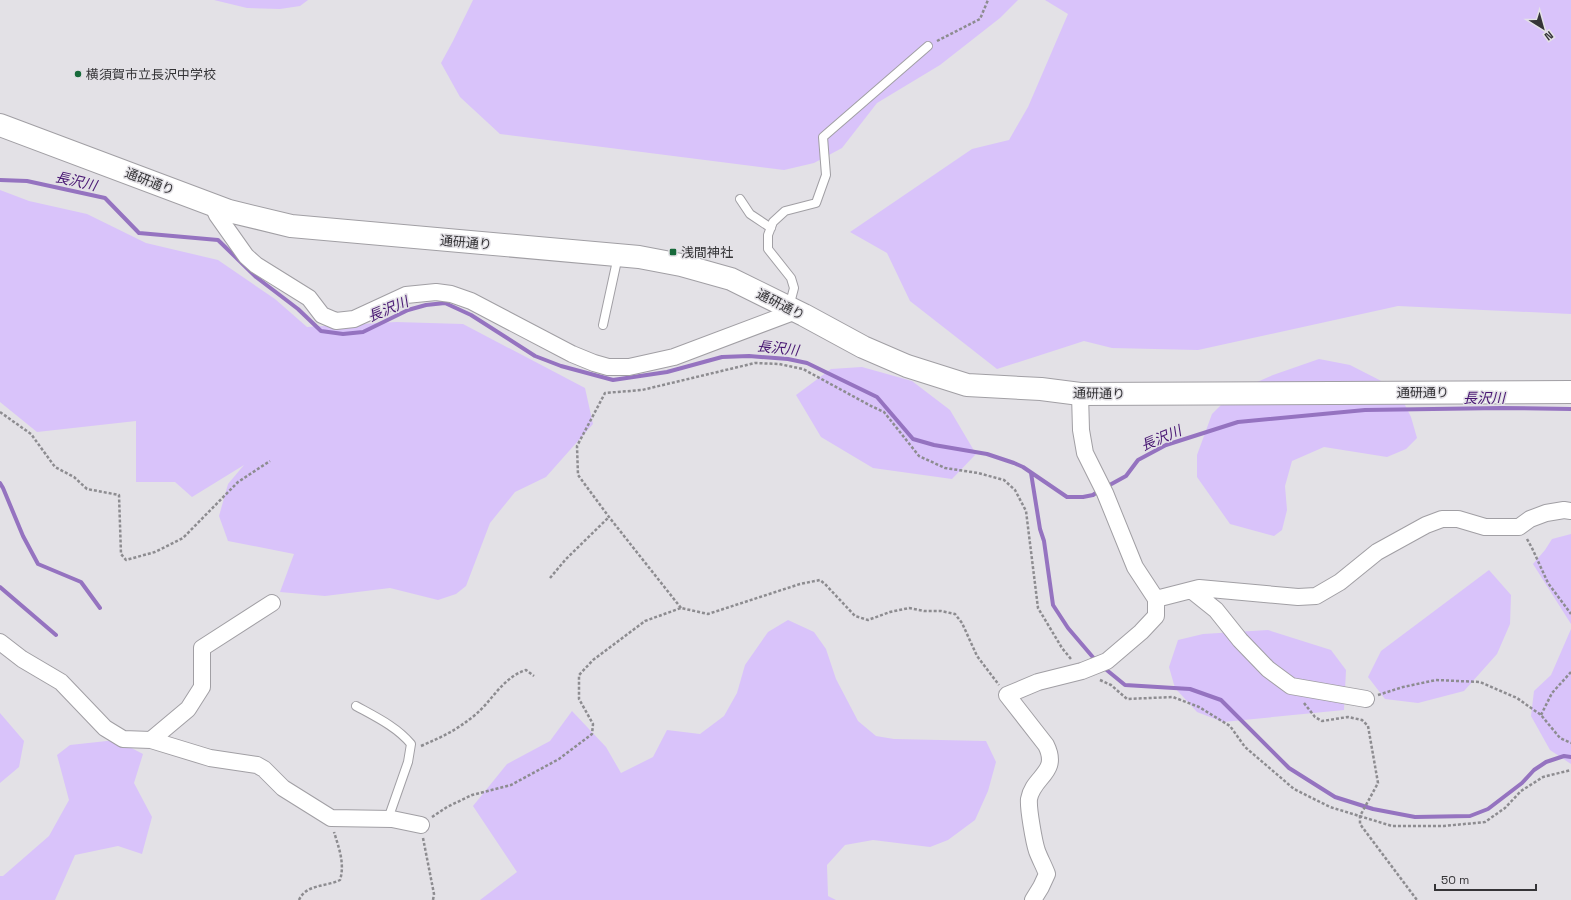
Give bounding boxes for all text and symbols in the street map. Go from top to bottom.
north arrow [1523,8,1563,48]
text: N [1542,28,1556,44]
place label: 横須賀市立長沢中学校 [86,66,216,83]
marker: 横須賀市立長沢中学校 [73,69,83,79]
street label: 通研通り [122,164,177,199]
water label: 長沢川 [54,168,100,195]
street label: 通研通り [439,232,493,253]
place label: 浅間神社 [681,244,733,261]
marker: 浅間神社 [668,247,678,257]
street label: 通研通り [754,285,808,324]
water label: 長沢川 [365,292,413,325]
water label: 長沢川 [756,337,802,360]
street label: 通研通り [1397,384,1449,401]
street label: 通研通り [1073,385,1125,402]
water label: 長沢川 [1463,389,1507,407]
water label: 長沢川 [1138,421,1186,454]
scale bar [1435,866,1536,892]
text: 50 m [1441,872,1469,888]

